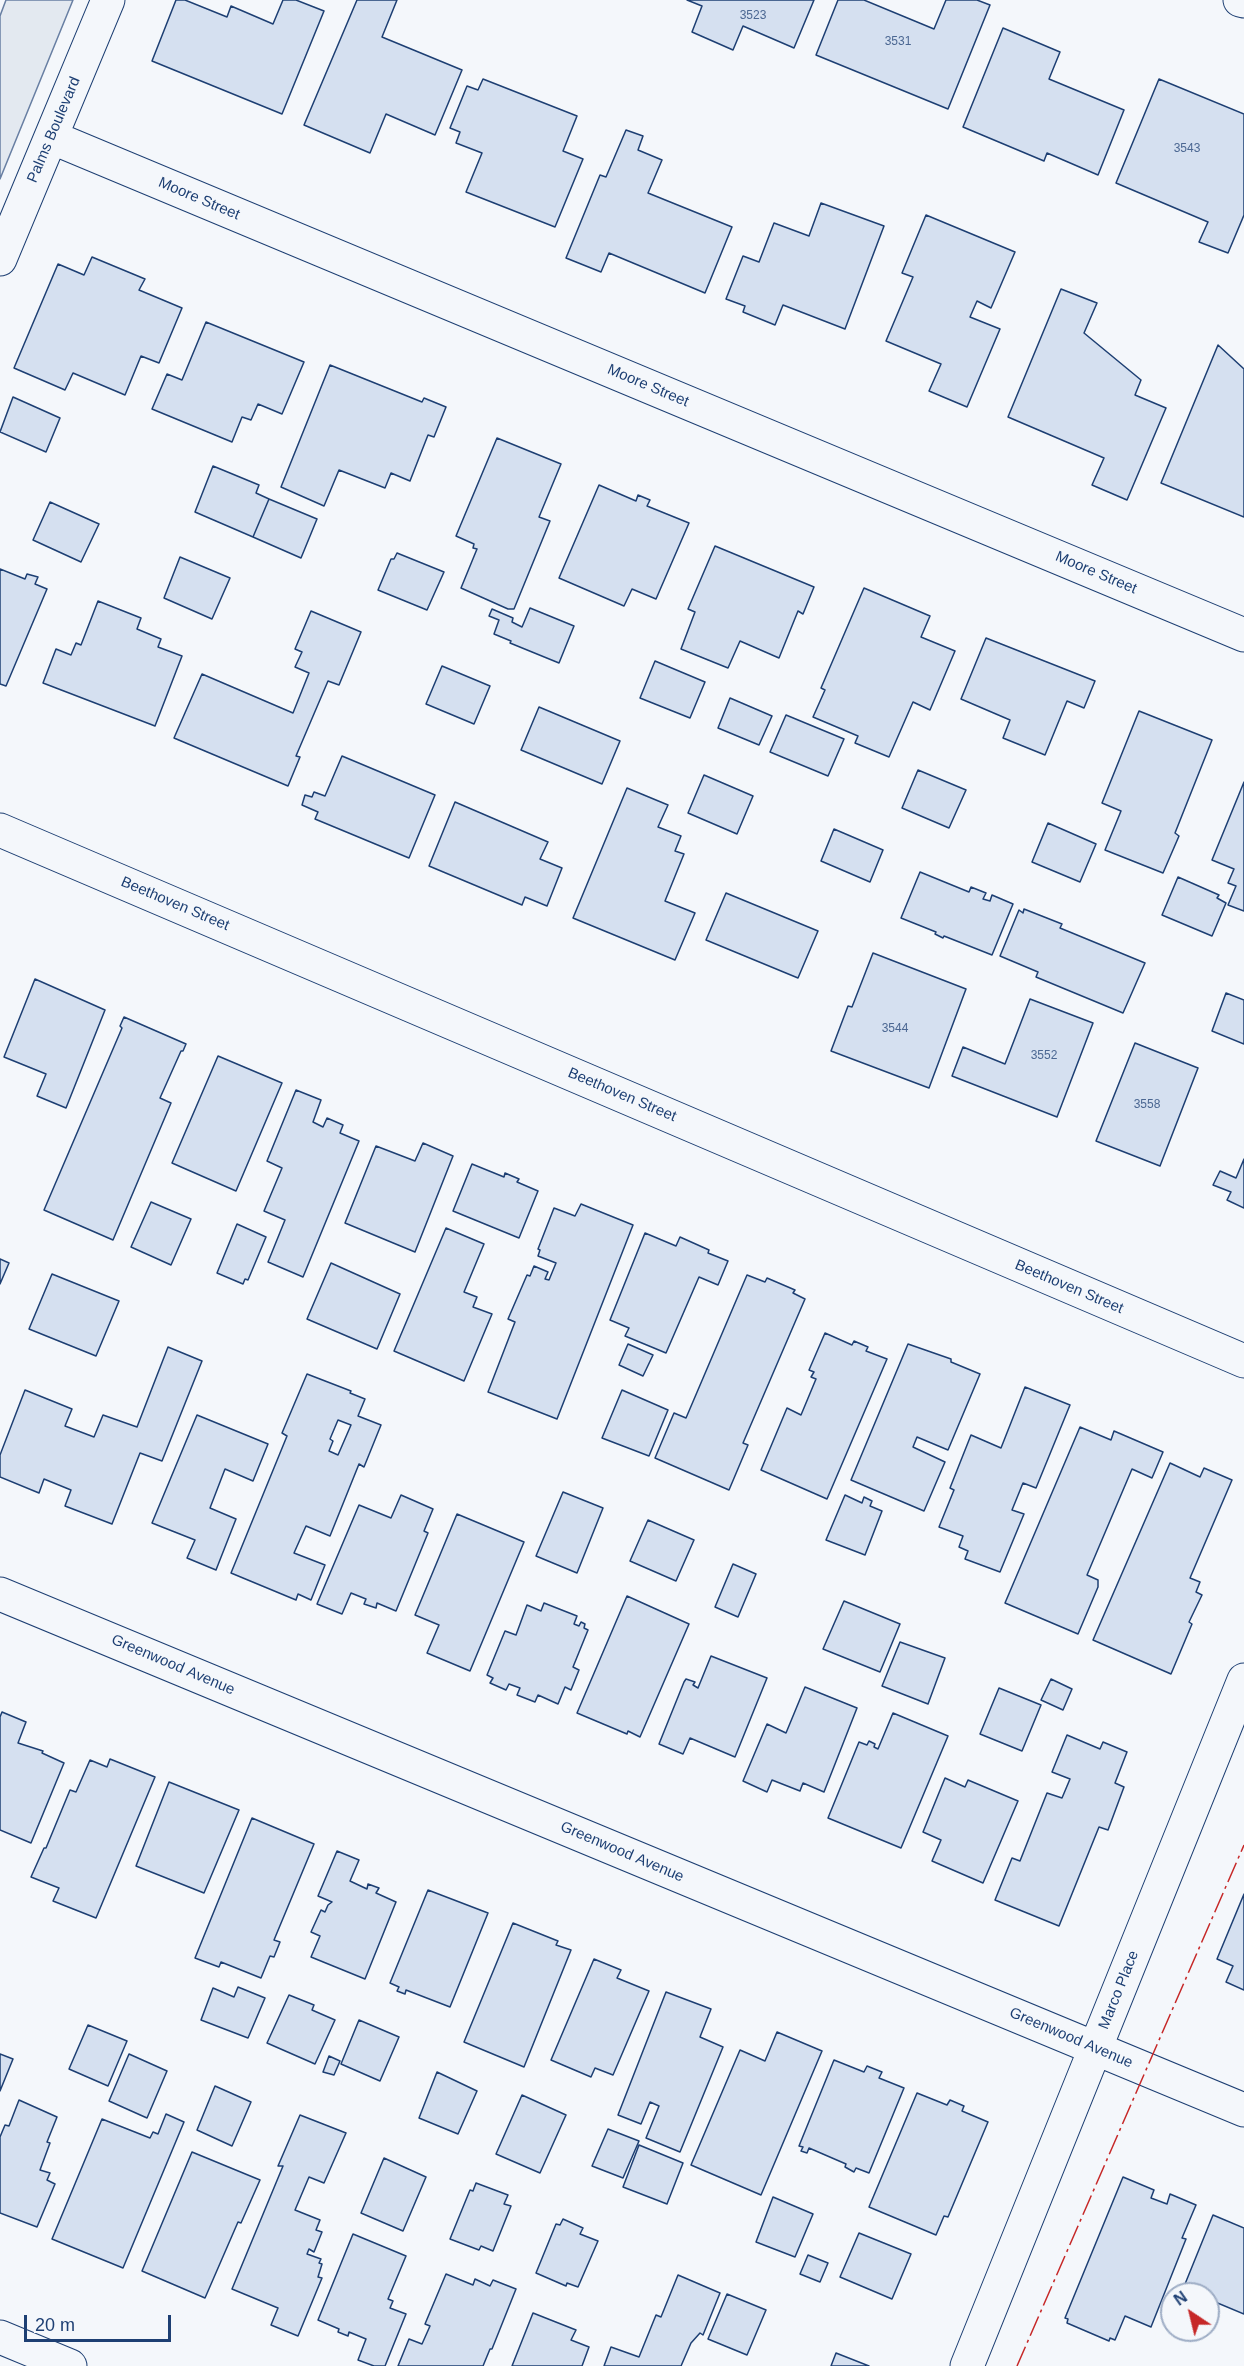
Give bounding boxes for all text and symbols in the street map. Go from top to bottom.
house number: 3523 [740,9,766,23]
house number: 3531 [885,35,911,49]
street label: Palms Boulevard [24,74,84,186]
house number: 3543 [1174,142,1200,156]
street label: Moore Street [156,174,242,224]
street label: Moore Street [605,361,691,411]
street label: Moore Street [1053,548,1139,598]
street label: Beethoven Street [118,873,232,935]
house number: 3544 [882,1022,908,1036]
house number: 3552 [1031,1049,1057,1063]
street label: Beethoven Street [565,1064,679,1126]
house number: 3558 [1134,1098,1160,1112]
street label: Beethoven Street [1012,1256,1126,1318]
street label: Greenwood Avenue [109,1631,237,1699]
street label: Greenwood Avenue [558,1818,686,1886]
street label: Marco Place [1095,1948,1143,2032]
street label: Greenwood Avenue [1007,2004,1135,2072]
north arrow [1160,2282,1220,2342]
text: N [1171,2288,1190,2309]
scale bar [27,2303,174,2341]
text: 20 m [35,2315,75,2335]

